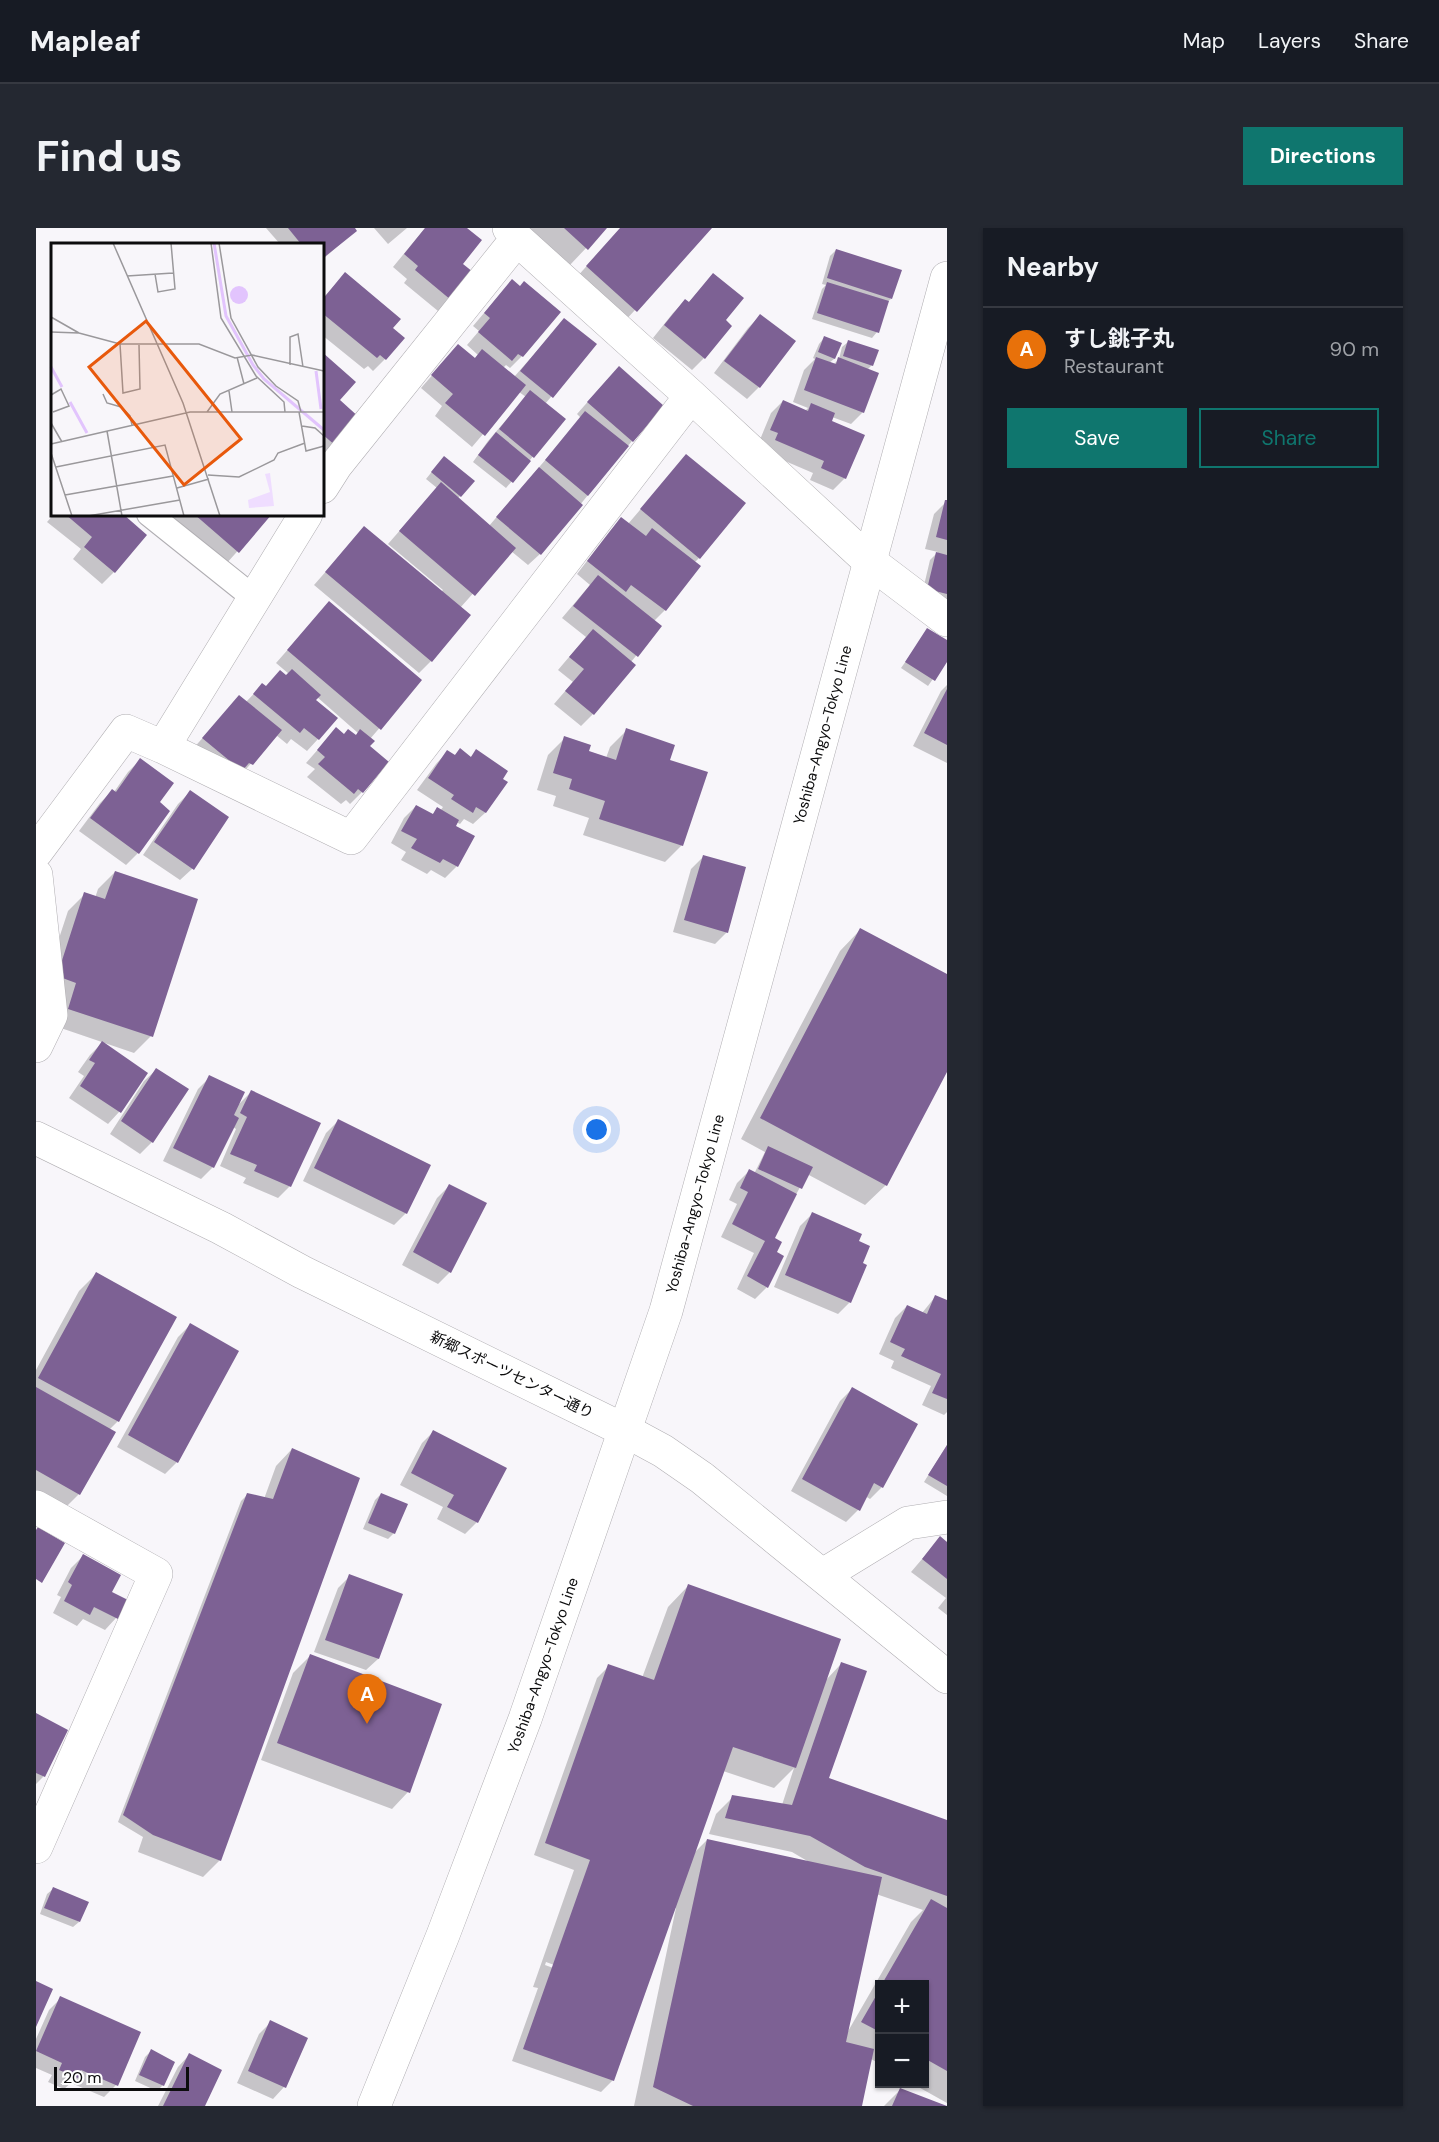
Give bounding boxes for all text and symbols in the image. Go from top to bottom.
text: Mapleaf [30,23,141,60]
text: Map [1183,27,1225,55]
text: Layers [1258,27,1321,55]
text: Share [1354,27,1409,55]
button: Directions [1243,127,1403,185]
text: Find us [36,129,182,184]
inset map [51,243,324,516]
text: Nearby [1007,250,1099,284]
text: すし銚子丸 [1064,324,1174,353]
text: A [1019,336,1034,362]
text: 90 m [1330,336,1379,362]
text: Restaurant [1064,353,1164,379]
button: Save [1007,408,1187,468]
button: Share [1199,408,1379,468]
street label: Yoshiba-Angyo-Tokyo Line [789,643,857,827]
street label: Yoshiba-Angyo-Tokyo Line [661,1112,729,1296]
your location [582,1115,611,1144]
street label: 新郷スポーツセンター通り [427,1327,597,1423]
street label: Yoshiba-Angyo-Tokyo Line [503,1575,583,1756]
pin: A [348,1674,386,1724]
map controls [875,1980,929,2088]
button: + [875,1980,929,2034]
button: − [875,2034,929,2088]
scale bar [54,2064,189,2092]
text: 20 m [63,2067,102,2088]

